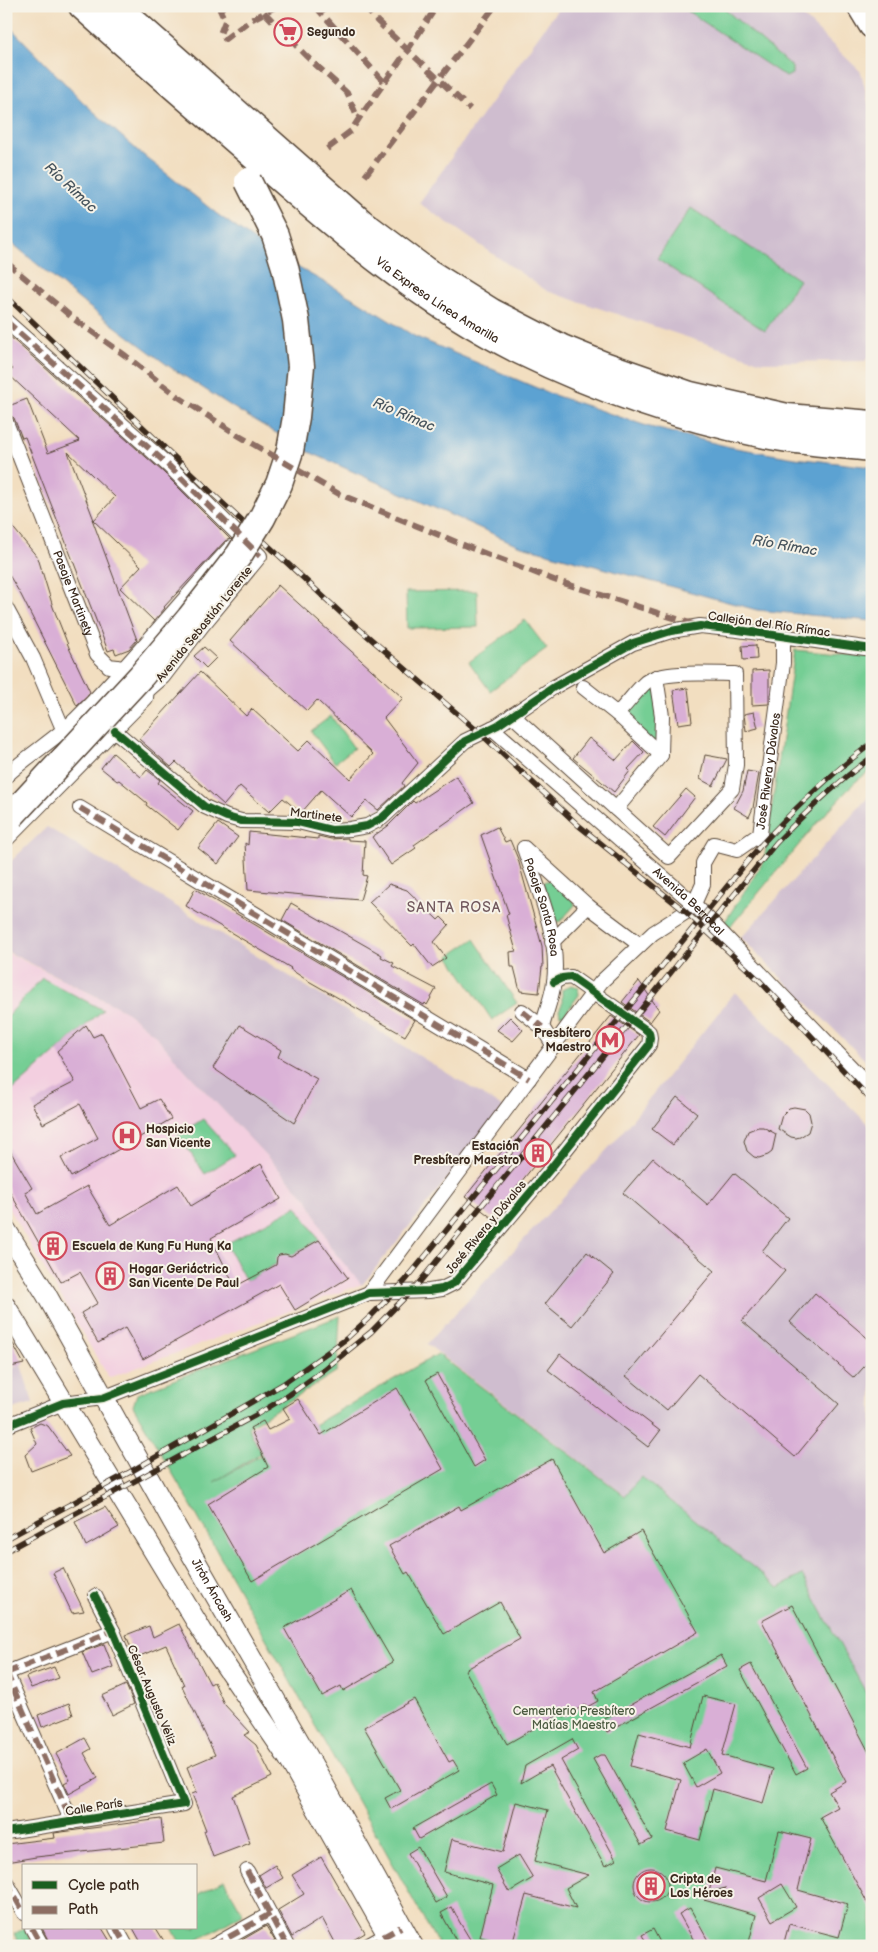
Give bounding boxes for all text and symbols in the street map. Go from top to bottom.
supermarket icon: Segundo [273,17,303,47]
place label: Segundo [307,25,355,40]
water label: Río Rímac [41,159,101,216]
street label: Vía Expresa Línea Amarilla [373,254,502,347]
water label: Río Rímac [370,394,438,435]
water label: Río Rímac [751,531,819,560]
street label: Pasaje Martinety [49,548,97,639]
street label: Avenida Sebastián Lorente [153,563,256,685]
street label: Callejón del Río Rímac [707,608,831,640]
street label: José Rivera y Dávalos [754,712,784,831]
street label: Martinete [289,805,343,826]
street label: Pasaje Santa Rosa [520,856,562,957]
street label: Avenida Berrocal [649,864,727,939]
district label: SANTA ROSA [407,899,501,916]
metro station icon: Presbítero Maestro [595,1025,625,1055]
place label: Presbítero Maestro [534,1026,591,1055]
hospital icon: Hospicio San Vicente [112,1121,142,1151]
place label: Hospicio San Vicente [146,1122,211,1151]
building icon: Estación Presbítero Maestro [523,1138,553,1168]
place label: Estación Presbítero Maestro [413,1139,519,1168]
street label: José Rivera y Dávalos [443,1177,530,1277]
building icon: Escuela de Kung Fu Hung Ka [38,1231,68,1261]
place label: Escuela de Kung Fu Hung Ka [72,1239,231,1254]
building icon: Hogar Geriáctrico San Vicente De Paul [95,1261,125,1291]
place label: Hogar Geriáctrico San Vicente De Paul [129,1262,239,1291]
street label: Jirón Áncash [188,1556,236,1625]
street label: César Augusto Véliz [124,1643,180,1748]
park label: Cementerio Presbítero Matías Maestro [513,1704,636,1733]
street label: Calle París [64,1796,124,1819]
legend [22,1864,198,1930]
building icon: Cripta de Los Héroes [636,1871,666,1901]
place label: Cripta de Los Héroes [670,1872,733,1901]
text: Cycle path [68,1876,139,1895]
text: Path [68,1900,98,1919]

